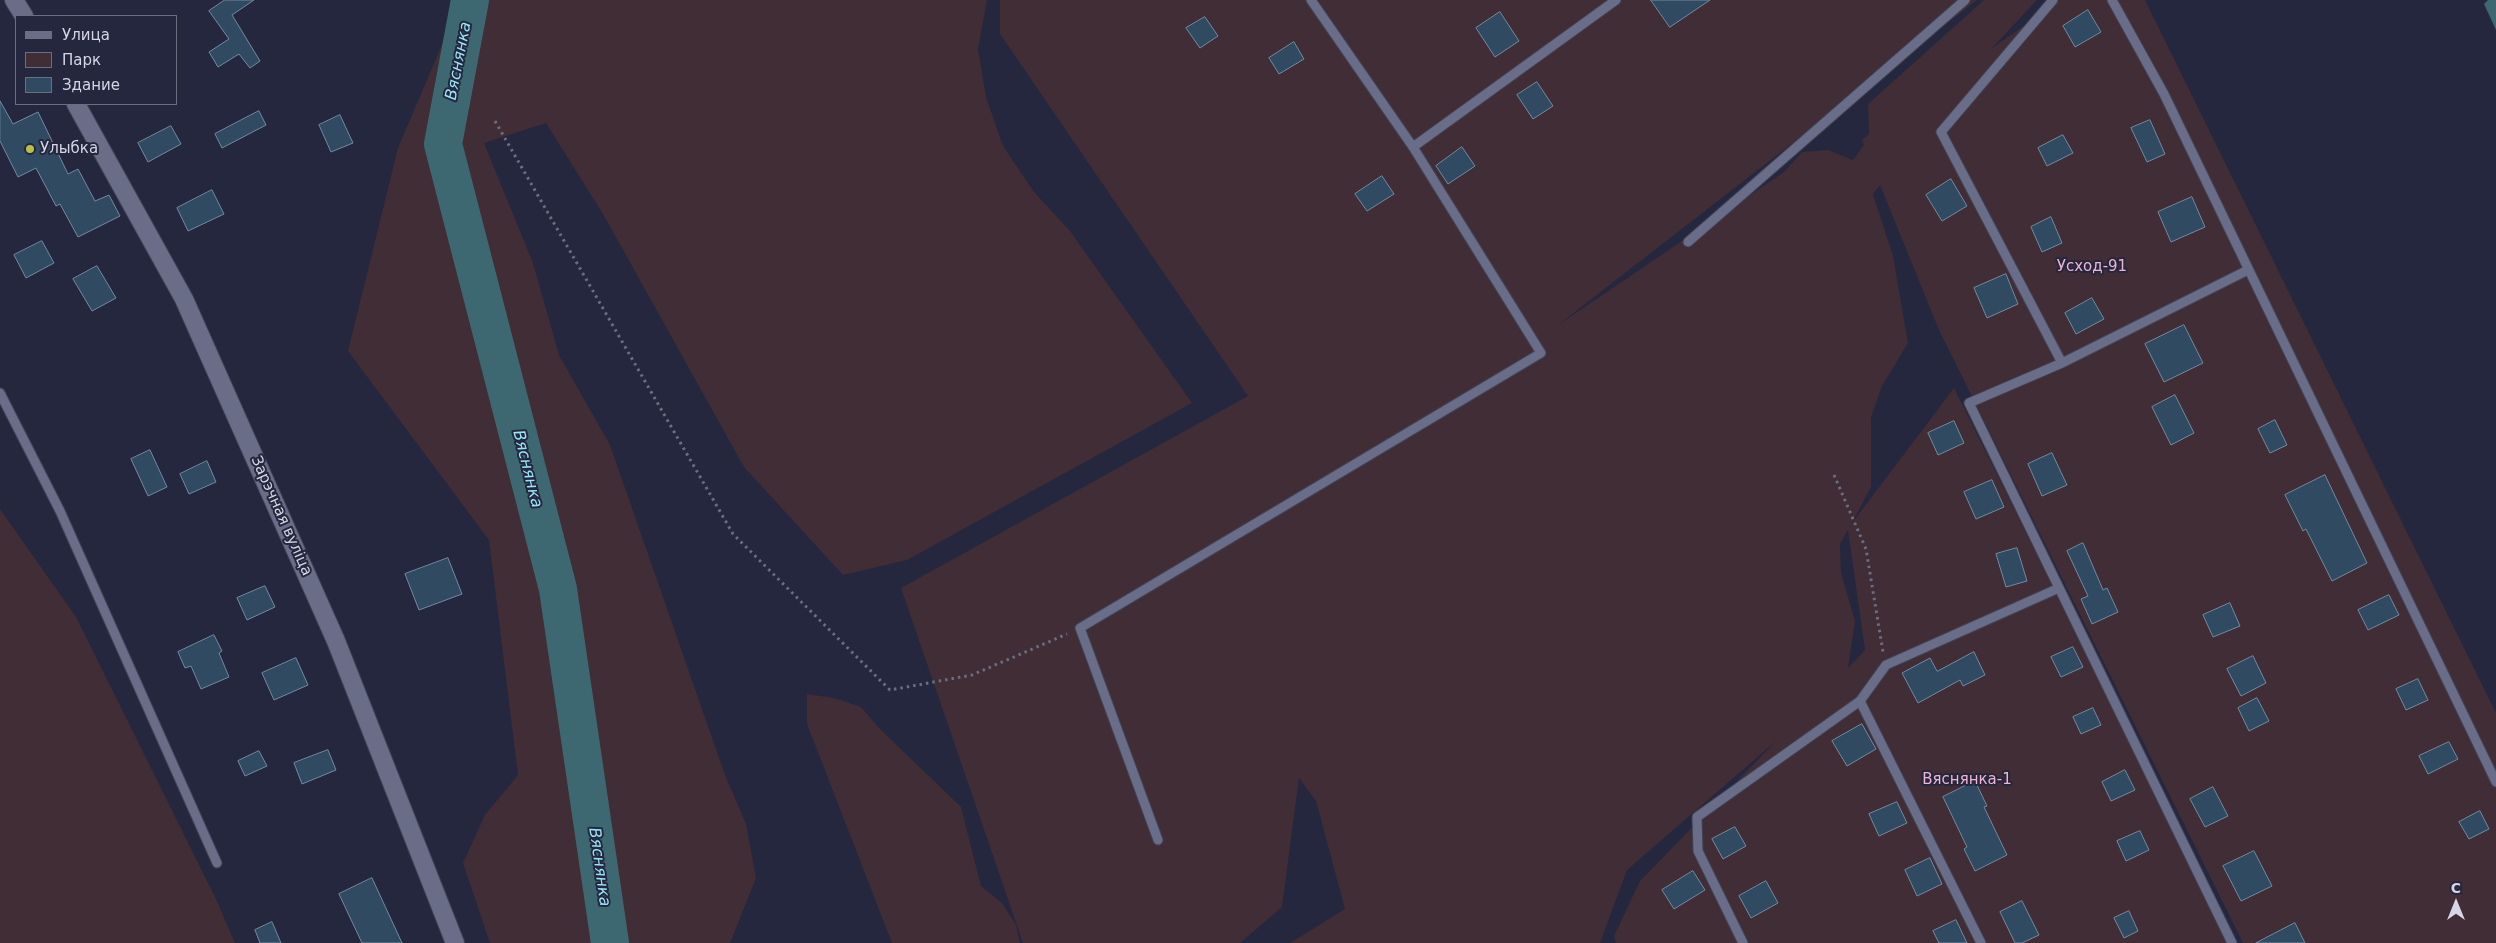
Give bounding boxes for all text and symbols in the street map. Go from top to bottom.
legend [15,15,178,105]
water label: Вяснянка [442,20,476,102]
text: Улица [62,26,110,44]
text: Парк [62,51,101,69]
text: Здание [62,76,120,94]
place label: Улыбка [40,140,98,158]
marker: Улыбка [24,143,36,155]
park label: Усход-91 [2057,258,2127,276]
water label: Вяснянка [508,428,546,510]
street label: Зарэчная вуліца [247,453,315,579]
park label: Вяснянка-1 [1922,771,2012,789]
water label: Вяснянка [584,826,614,908]
north arrow [2431,878,2481,928]
text: С [2451,880,2461,896]

